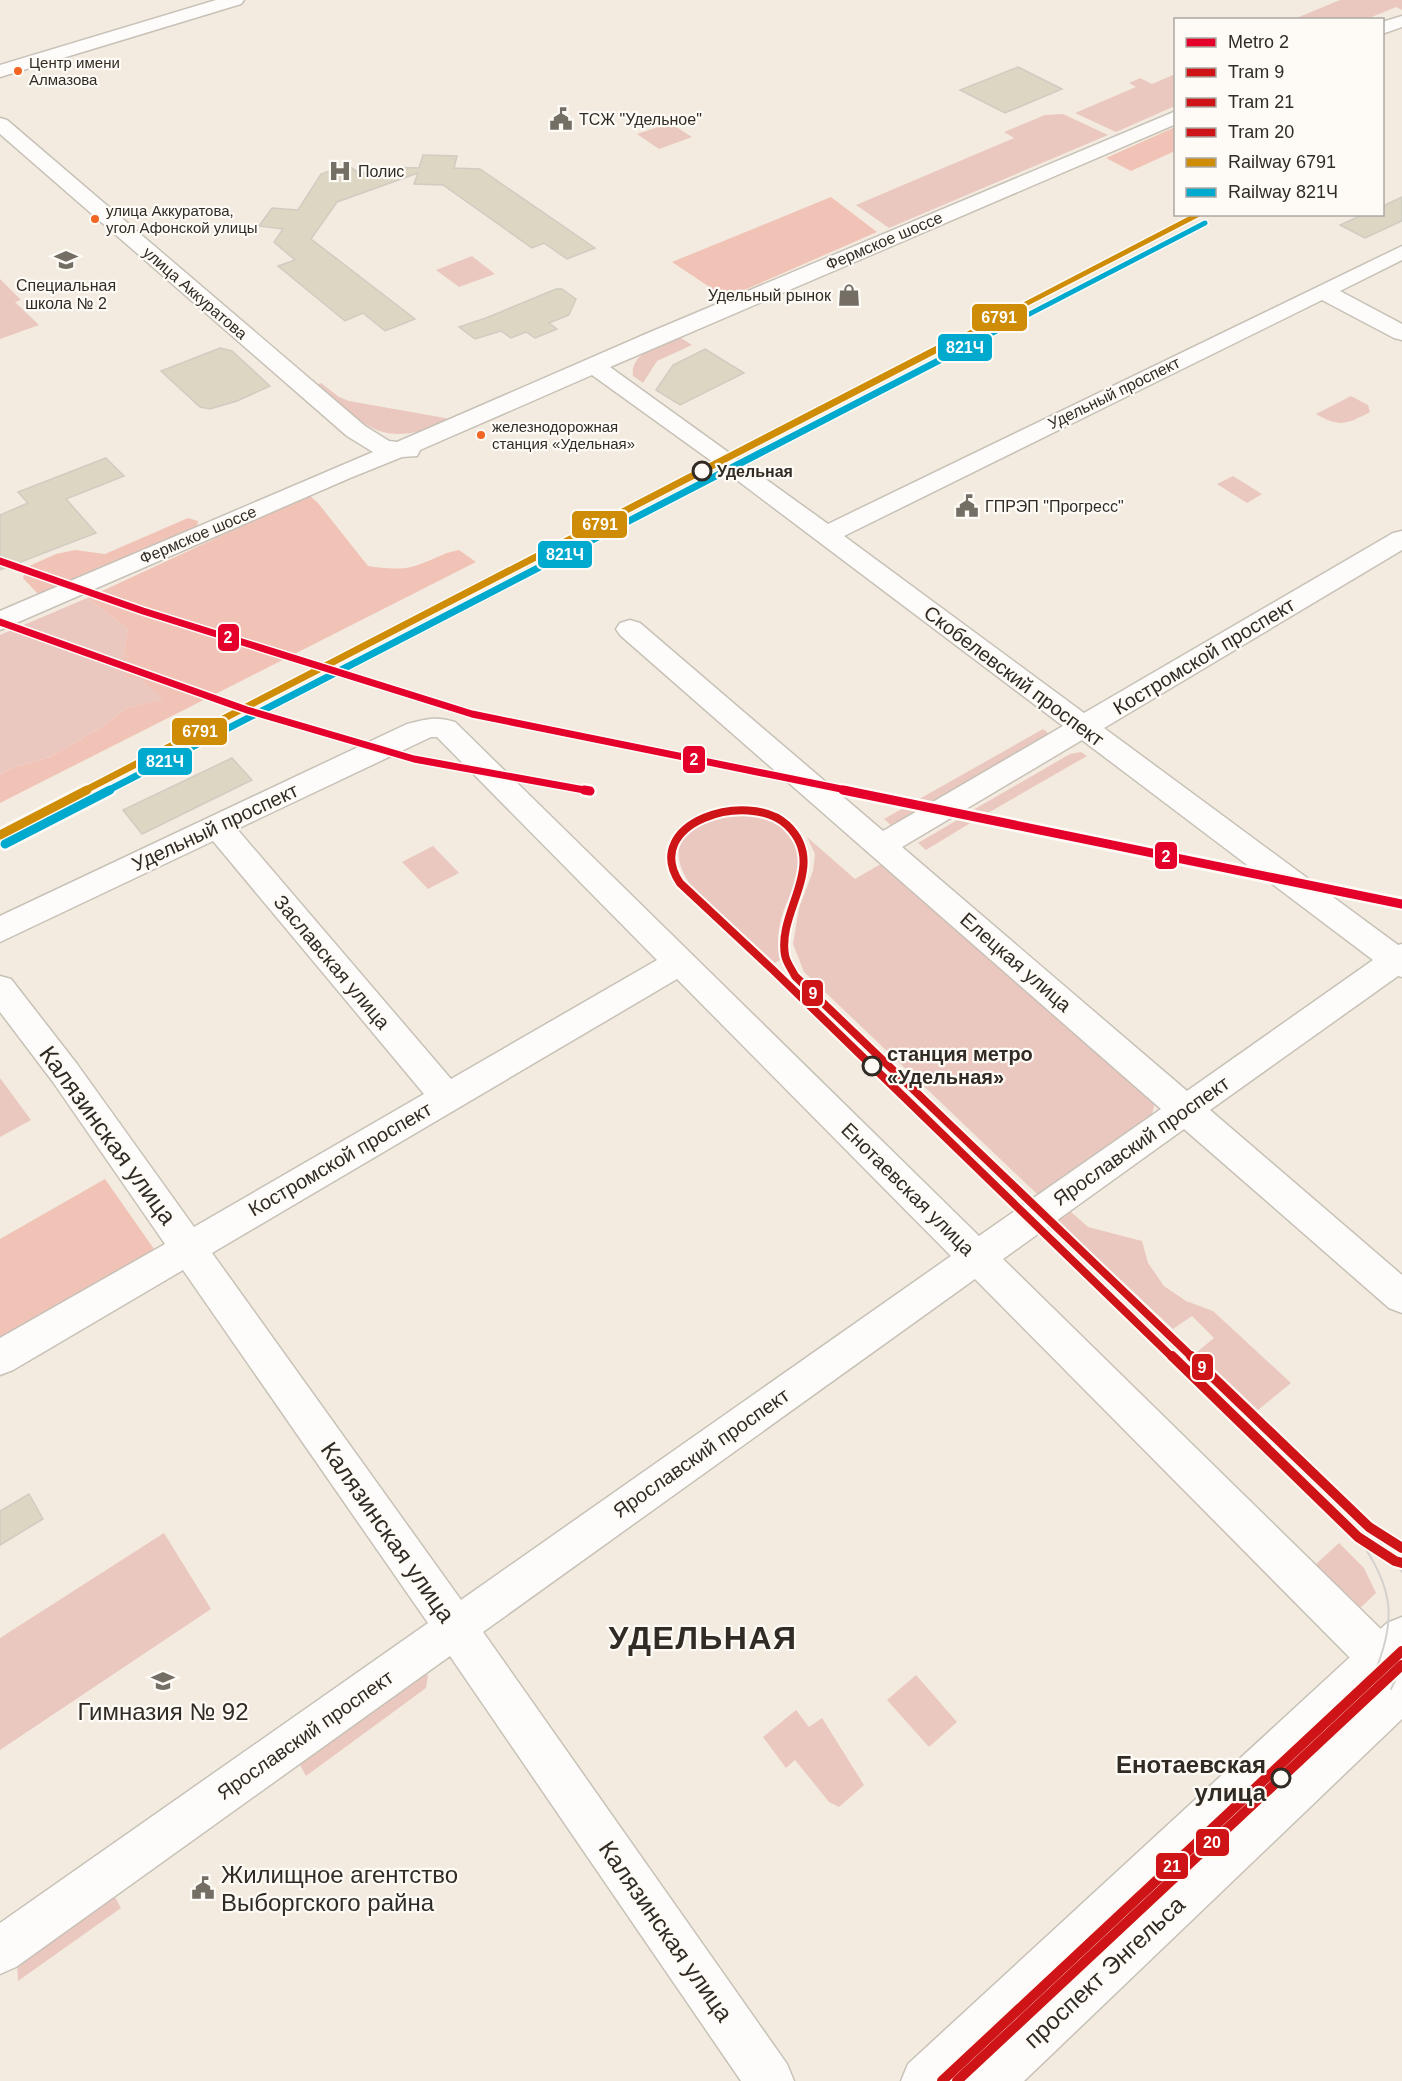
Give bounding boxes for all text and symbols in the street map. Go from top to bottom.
legend [1174,18,1384,216]
text: Metro 2 [1228,32,1289,52]
place label: Центр имени Алмазова [29,54,120,88]
text: Tram 9 [1228,62,1284,82]
marker: Центр имени Алмазова [12,65,24,77]
text: Tram 21 [1228,92,1294,112]
public building icon: ТСЖ "Удельное" [548,106,574,132]
place label: ТСЖ "Удельное" [579,111,702,128]
text: Tram 20 [1228,122,1294,142]
text: Railway 6791 [1228,152,1336,172]
hospital icon: Полис [327,158,353,184]
place label: Полис [358,163,404,180]
text: Railway 821Ч [1228,182,1338,202]
place label: улица Аккуратова, угол Афонской улицы [106,202,258,236]
street label: Фермское шоссе [823,209,945,273]
marker: улица Аккуратова, угол Афонской улицы [89,213,101,225]
street label: улица Аккуратова [140,243,250,343]
school or university icon: Специальная школа № 2 [53,247,79,273]
place label: Специальная школа № 2 [16,277,116,312]
shop icon: Удельный рынок [836,282,862,308]
place label: Удельный рынок [708,287,832,304]
line badge: 6791 [971,303,1028,332]
text: 6791 [981,309,1017,326]
line badge: 821Ч [937,333,993,362]
text: 821Ч [946,339,984,356]
street label: Удельный проспект [1045,353,1183,432]
place label: железнодорожная станция «Удельная» [492,418,635,452]
marker: железнодорожная станция «Удельная» [475,429,487,441]
marker: Удельная [692,461,712,481]
place label: Удельная [717,463,793,480]
public building icon: ГПРЭП "Прогресс" [954,493,980,519]
place label: ГПРЭП "Прогресс" [985,498,1124,515]
street label: Фермское шоссе [137,503,259,567]
line badge: 6791 [571,510,628,539]
text: 6791 [582,516,618,533]
line badge: 821Ч [537,540,593,569]
text: 821Ч [546,546,584,563]
street label: Костромской проспект [1109,593,1299,719]
street label: Скобелевский проспект [920,601,1108,751]
line badge: 2 [217,623,240,652]
text: 2 [224,629,233,646]
line badge: 6791 [171,717,228,746]
text: 6791 [182,723,218,740]
line badge: 2 [682,745,706,774]
line badge: 821Ч [137,747,193,776]
text: 2 [690,751,699,768]
text: 821Ч [146,753,184,770]
street label: Удельный проспект [128,779,302,875]
line badge: 2 [1154,841,1178,870]
text: 2 [1162,848,1171,865]
street label: Заславская улица [270,891,395,1034]
street label: Елецкая улица [956,908,1076,1017]
line badge: 9 [801,979,824,1007]
text: 9 [809,985,818,1002]
street label: Калязинская улица [34,1040,182,1230]
place label: станция метро «Удельная» [887,1043,1033,1088]
marker: станция метро «Удельная» [862,1056,882,1076]
street label: Ярославский проспект [1049,1072,1233,1210]
street label: Костромской проспект [244,1097,436,1221]
street label: Енотаевская улица [837,1118,979,1260]
line badge: 9 [1191,1353,1214,1381]
text: 9 [1198,1359,1207,1376]
street label: Ярославский проспект [609,1384,793,1522]
street label: Калязинская улица [316,1437,461,1628]
district label: УДЕЛЬНАЯ [608,1620,798,1656]
street label: Ярославский проспект [213,1666,397,1804]
school or university icon: Гимназия № 92 [150,1668,176,1694]
place label: Гимназия № 92 [77,1698,249,1725]
place label: Енотаевская улица [1116,1751,1267,1806]
marker: Енотаевская улица [1271,1768,1291,1788]
line badge: 20 [1195,1828,1230,1857]
text: 20 [1203,1834,1221,1851]
street label: Калязинская улица [594,1836,739,2027]
line badge: 21 [1155,1852,1189,1880]
text: 21 [1163,1858,1181,1875]
place label: Жилищное агентство Выборгского райна [221,1861,458,1916]
public building icon: Жилищное агентство Выборгского райна [190,1875,216,1901]
street label: проспект Энгельса [1018,1890,1190,2053]

